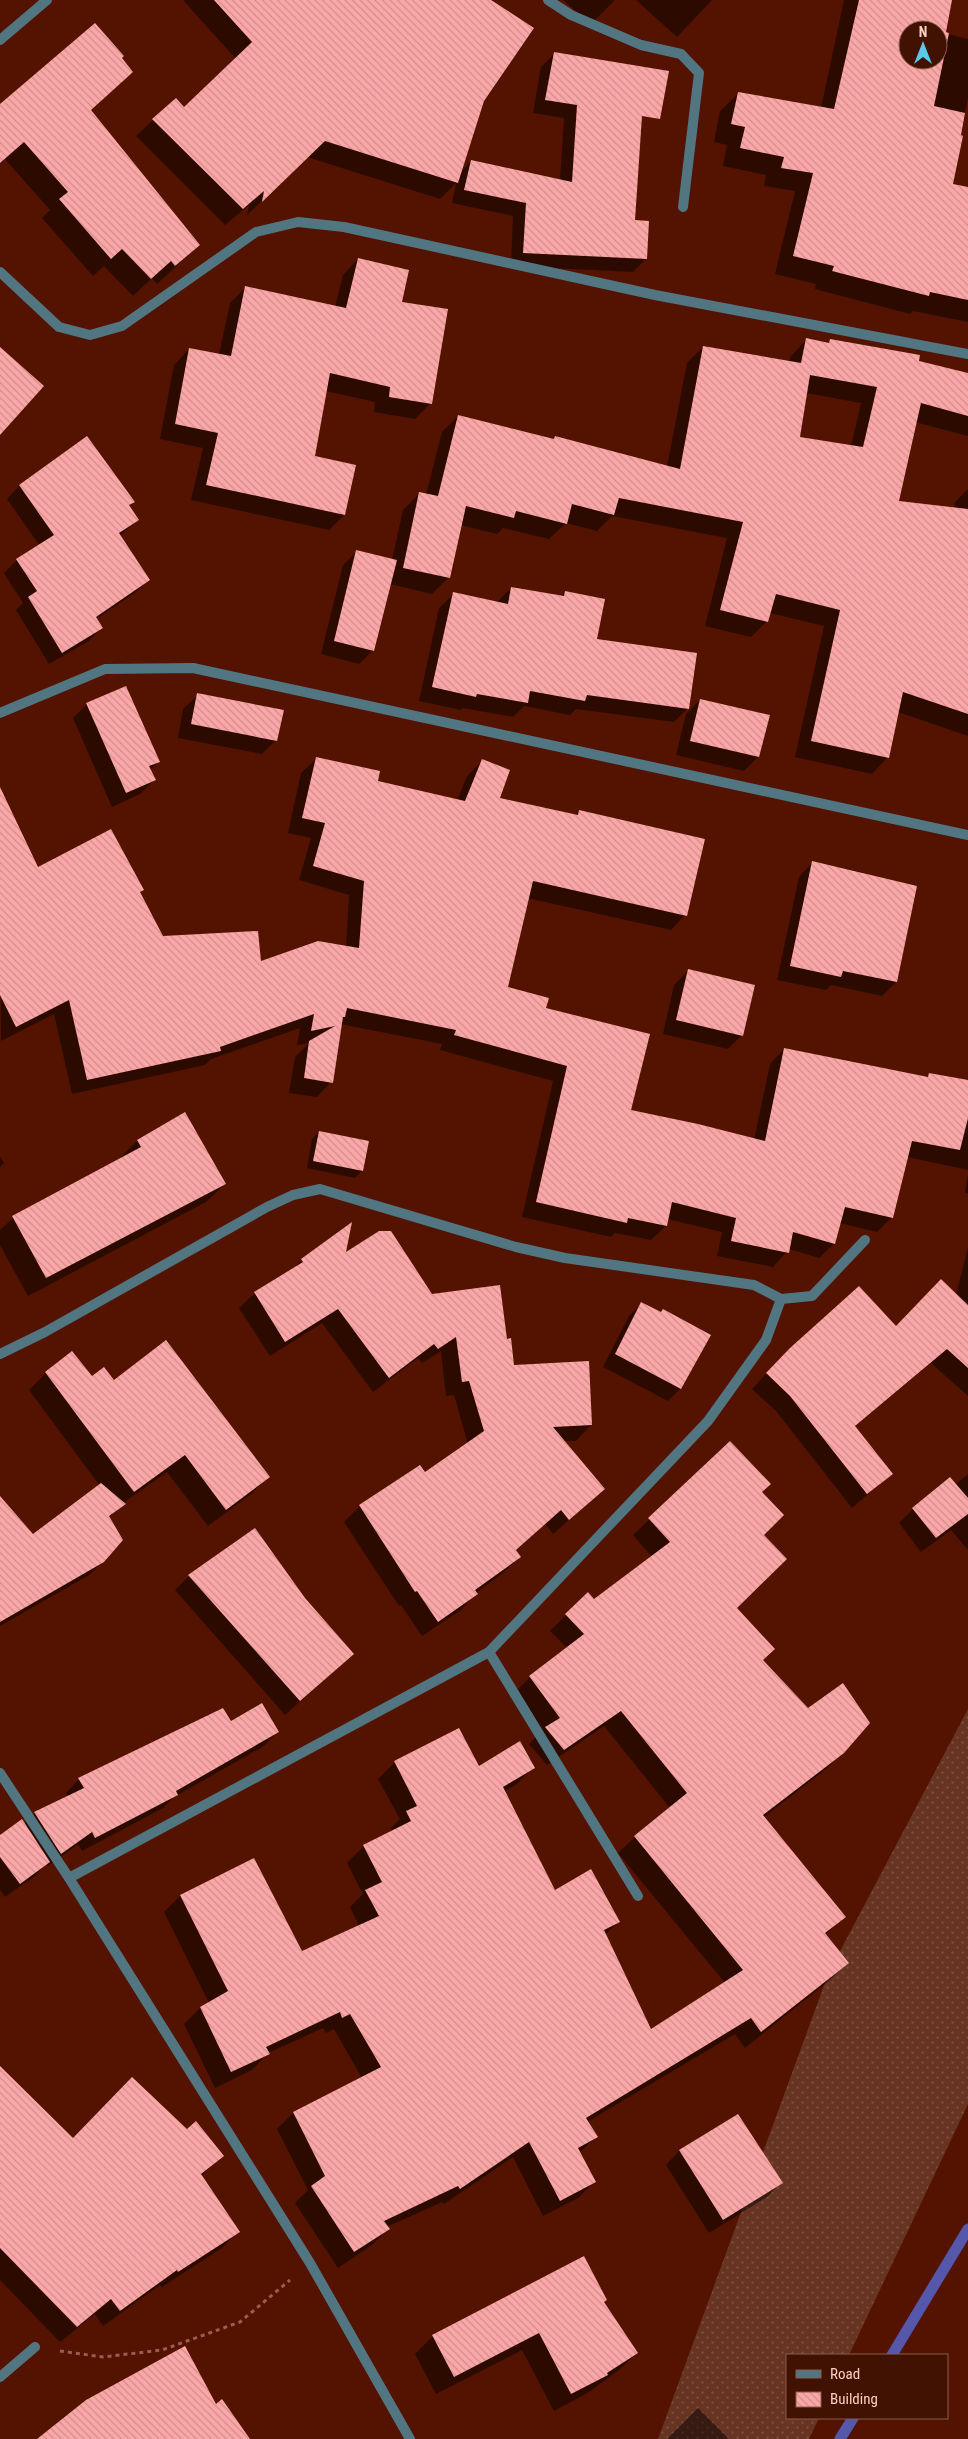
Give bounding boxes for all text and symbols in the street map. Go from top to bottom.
north arrow [898,20,948,70]
text: N [919,24,927,40]
legend [786,2354,948,2419]
text: Road [830,2365,860,2383]
text: Building [830,2390,878,2408]

